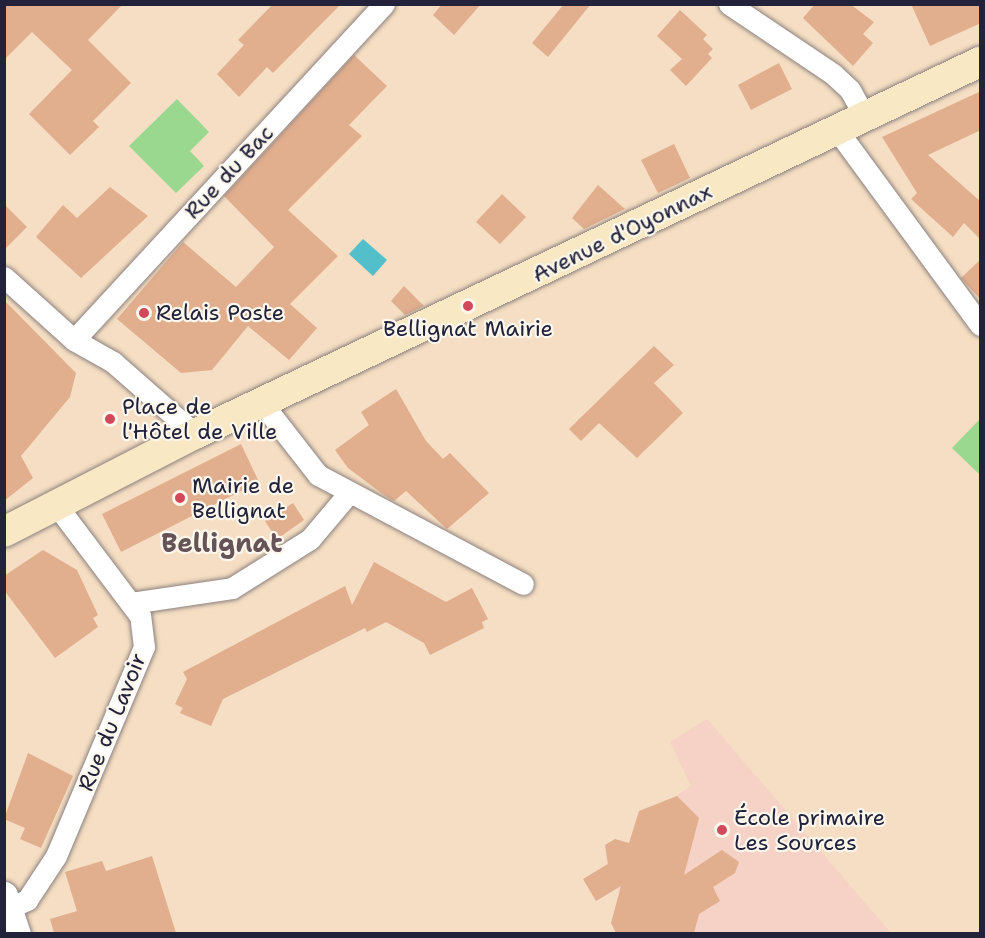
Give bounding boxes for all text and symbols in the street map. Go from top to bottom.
street label: Rue du Bac [179,120,279,224]
street label: Avenue d'Oyonnax [528,178,716,288]
marker: Bellignat Mairie [461,299,475,313]
place label: Relais Poste [156,300,284,326]
marker: Relais Poste [137,306,151,320]
place label: Bellignat Mairie [383,316,553,342]
place label: Place de l'Hôtel de Ville [122,393,277,445]
marker: Place de l'Hôtel de Ville [103,412,117,426]
place label: Mairie de Bellignat [192,472,294,524]
marker: Mairie de Bellignat [173,491,187,505]
district label: Bellignat [161,527,283,559]
street label: Rue du Lavoir [72,649,152,795]
place label: École primaire Les Sources [734,804,885,855]
marker: École primaire Les Sources [715,823,729,837]

